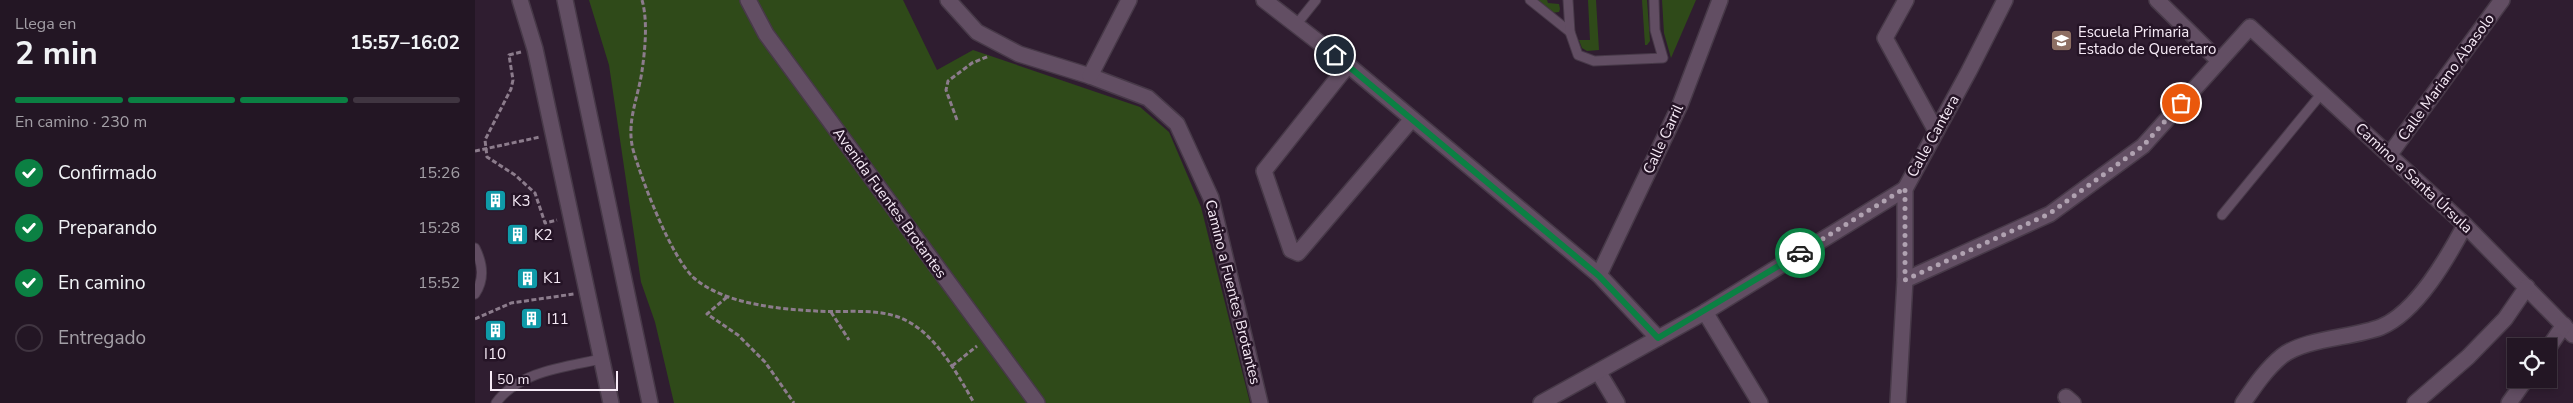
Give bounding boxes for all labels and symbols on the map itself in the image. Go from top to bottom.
street label: Calle Mariano Abasolo [2393,9,2499,145]
place label: Escuela Primaria Estado de Queretaro [2078,22,2216,59]
school or university icon: Escuela Primaria Estado de Queretaro [2050,29,2074,53]
pin [1314,34,1356,76]
pin [2160,82,2202,124]
street label: Calle Cantera [1902,91,1964,181]
street label: Calle Carril [1638,100,1688,177]
street label: Camino a Santa Úrsula [2351,118,2478,238]
street label: Avenida Fuentes Brotantes [829,124,951,282]
building icon: K3 [484,189,508,213]
place label: K3 [512,191,530,211]
street label: Camino a Fuentes Brotantes [1200,198,1266,386]
building icon: K2 [506,223,530,247]
place label: K2 [534,225,552,245]
courier [1775,228,1825,278]
building icon: K1 [515,266,539,290]
place label: K1 [543,268,561,288]
building icon: I11 [519,307,543,331]
place label: I11 [547,309,569,329]
building icon: I10 [483,319,507,343]
place label: I10 [484,344,506,364]
scale bar [490,368,617,391]

